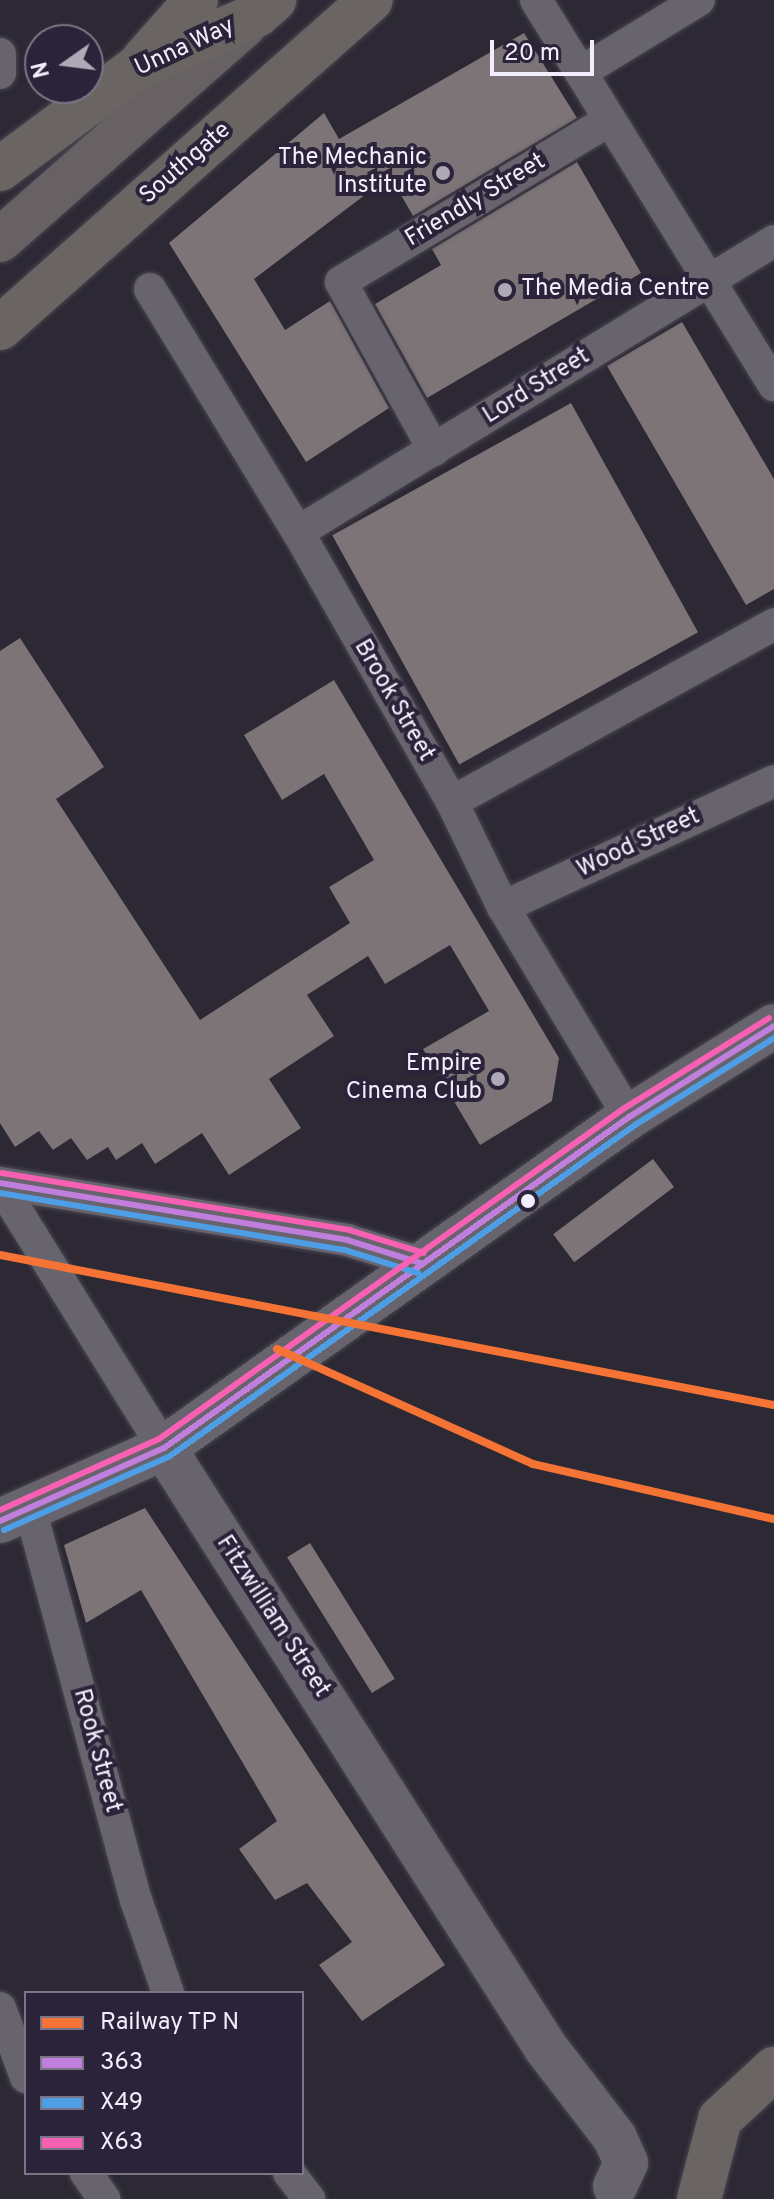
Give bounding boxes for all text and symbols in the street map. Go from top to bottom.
street label: Unna Way [130,12,240,84]
north arrow [24,24,104,104]
scale bar [494,24,598,74]
text: 20 m [504,39,560,69]
text: N [27,59,57,80]
street label: Southgate [135,117,237,211]
place label: The Mechanic Institute [278,145,427,201]
street label: Friendly Street [401,148,551,254]
marker: The Mechanic Institute [434,164,452,182]
place label: The Media Centre [521,276,710,304]
marker: The Media Centre [496,281,514,299]
street label: Lord Street [478,343,596,431]
street label: Brook Street [346,635,440,767]
street label: Wood Street [573,803,705,885]
place label: Empire Cinema Club [346,1051,482,1107]
marker: Empire Cinema Club [489,1070,507,1088]
unlabelled marker [520,1193,536,1209]
street label: Fitzwilliam Street [209,1531,335,1703]
street label: Rook Street [66,1686,126,1816]
legend [24,1991,304,2175]
text: Railway TP N [100,2008,239,2038]
text: 363 [100,2048,143,2078]
text: X49 [100,2088,143,2118]
text: X63 [100,2128,143,2158]

